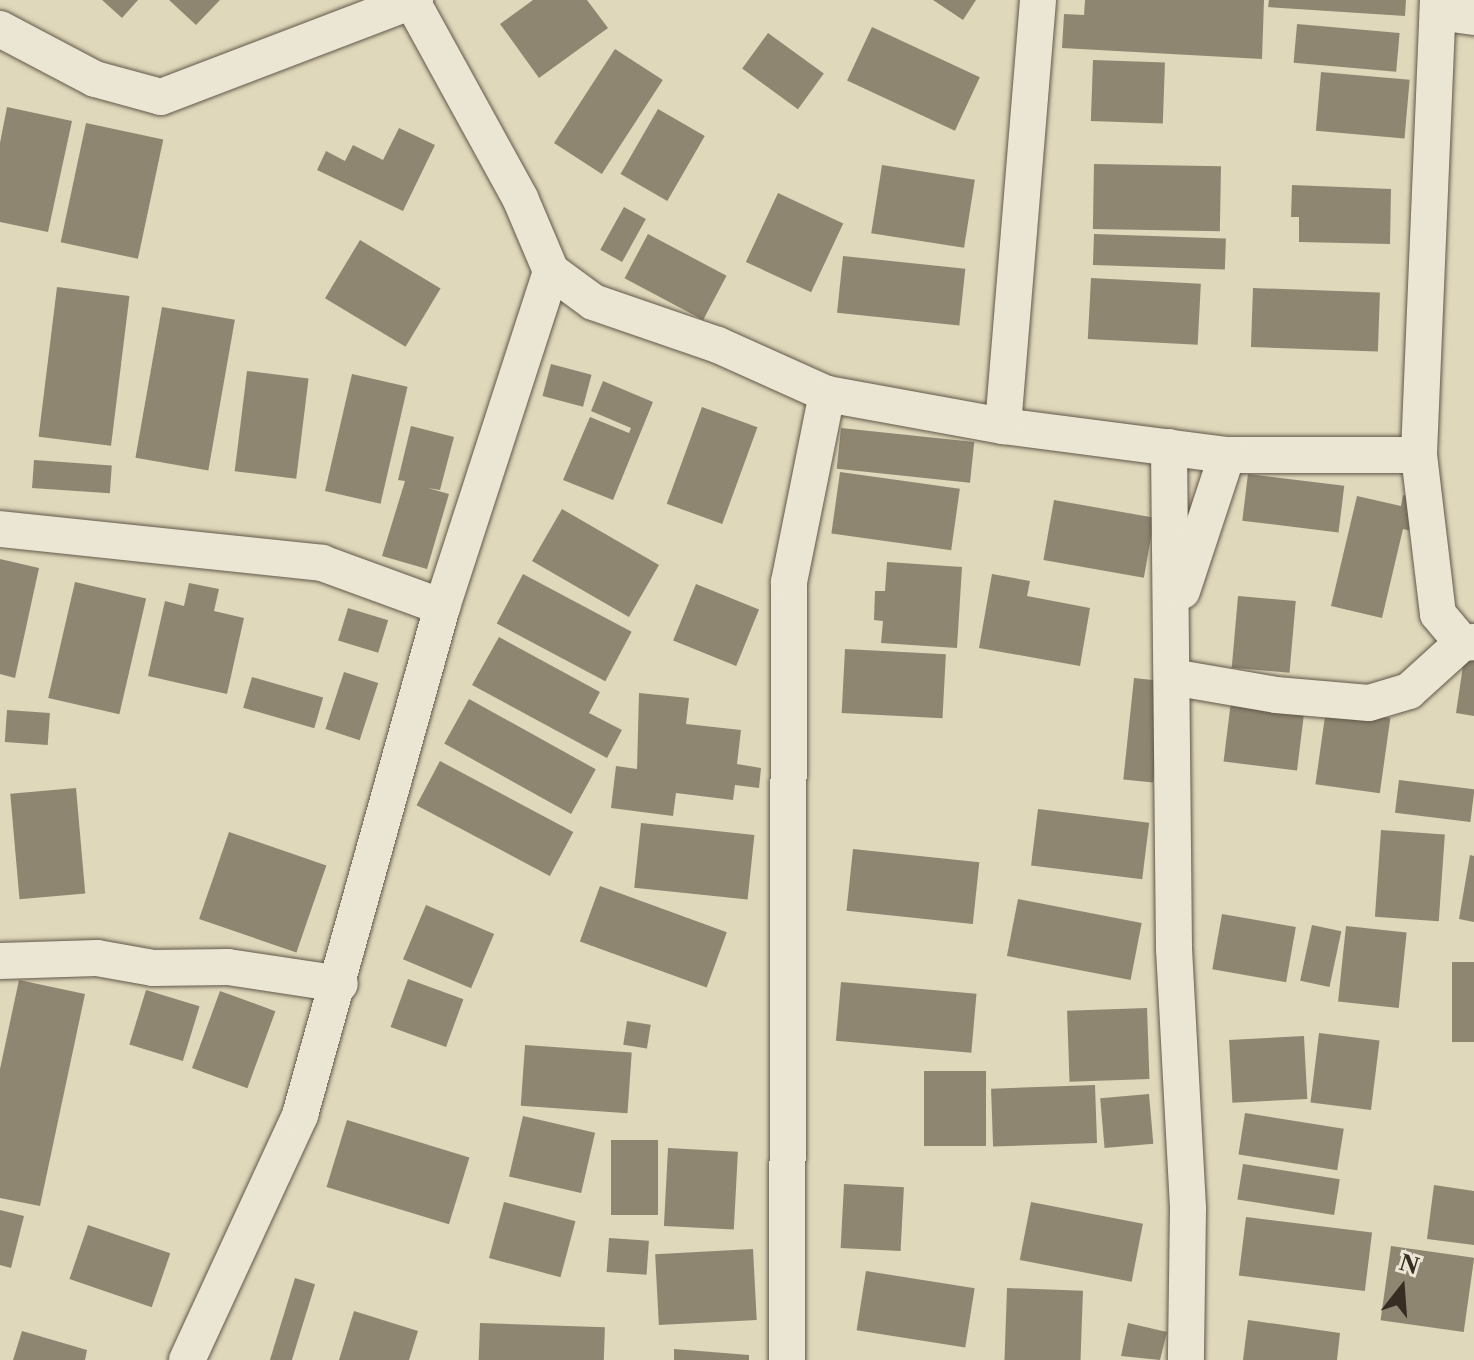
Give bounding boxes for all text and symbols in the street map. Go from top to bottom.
north arrow [1362,1248,1442,1328]
text: N [1396,1249,1422,1280]

